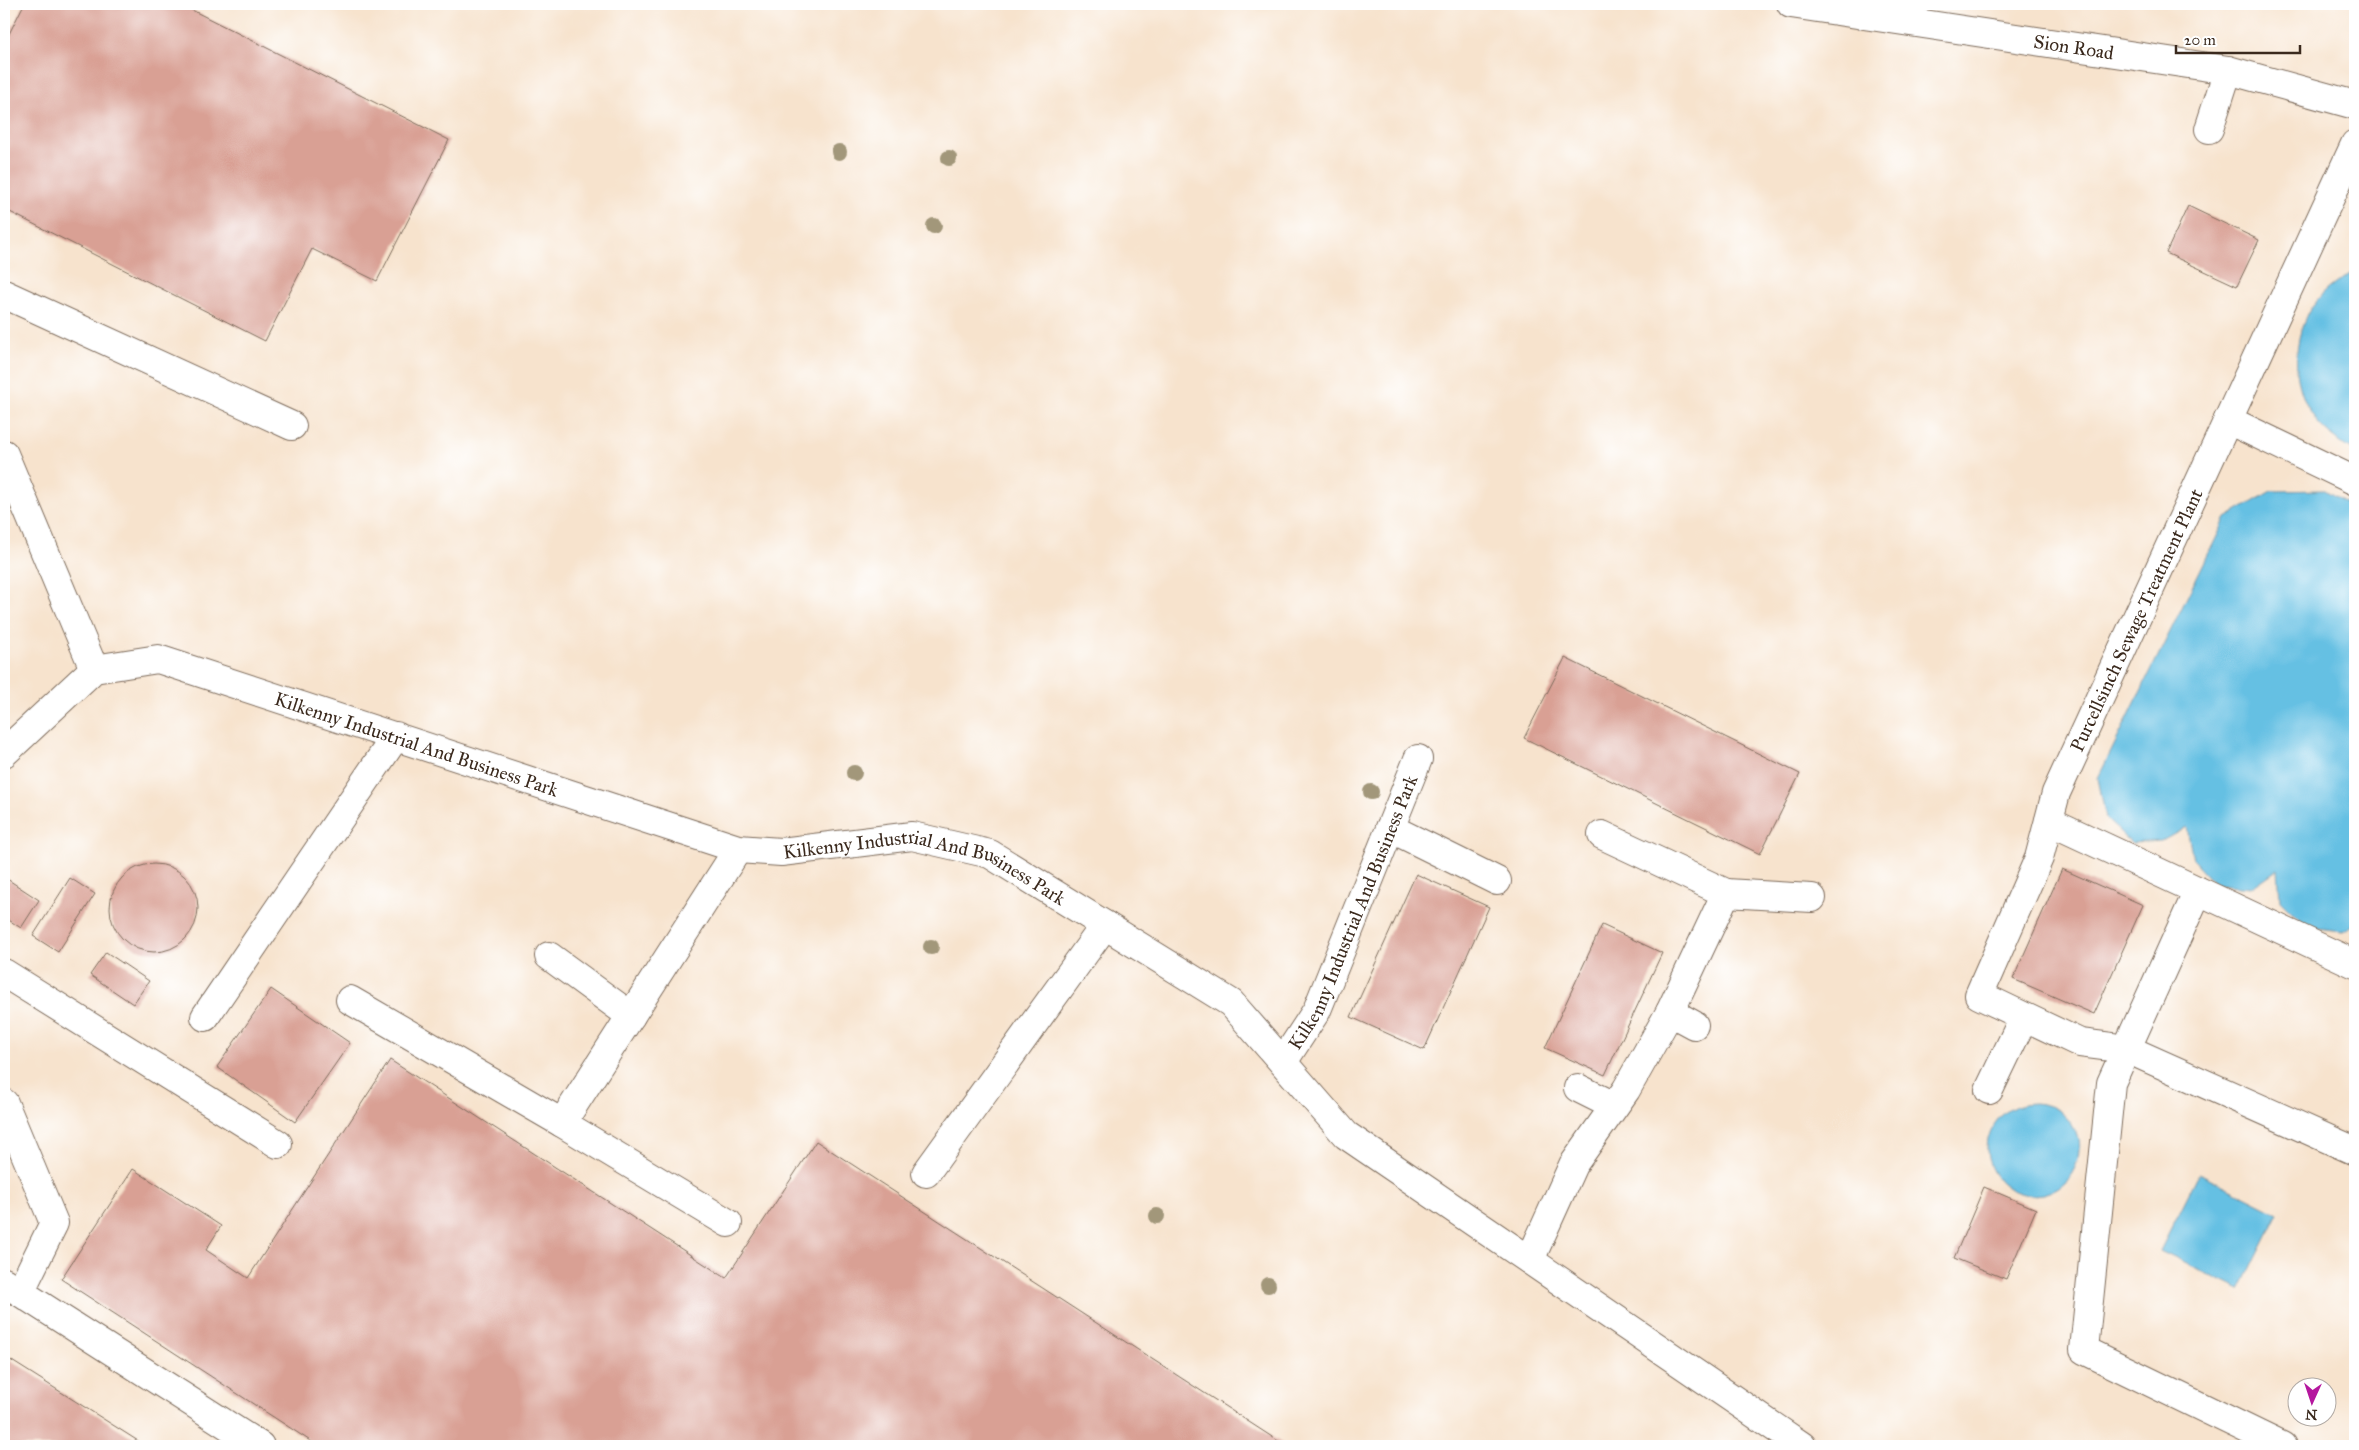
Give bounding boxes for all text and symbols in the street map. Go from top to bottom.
scale bar [2176,22,2300,54]
street label: Sion Road [2032,30,2116,65]
text: 20 m [2184,31,2216,49]
street label: Purcellsinch Sewage Treatment Plant [2065,485,2209,756]
street label: Kilkenny Industrial And Business Park [272,687,561,801]
street label: Kilkenny Industrial And Business Park [1283,772,1422,1054]
street label: Kilkenny Industrial And Business Park [782,825,1070,910]
north arrow [2286,1378,2336,1428]
text: N [2305,1406,2318,1423]

